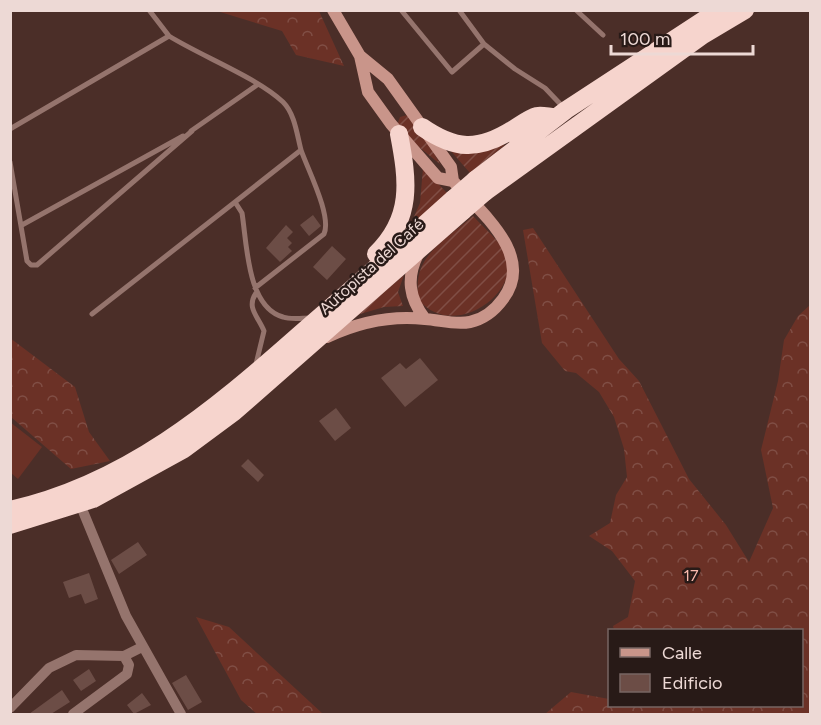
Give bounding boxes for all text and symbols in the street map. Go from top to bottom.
scale bar [611,18,754,56]
text: 100 m [620,28,670,50]
street label: Autopista del Café [315,214,428,318]
park label: 17 [683,566,699,585]
legend [608,629,803,707]
text: Calle [662,642,702,664]
text: Edificio [662,672,723,694]

